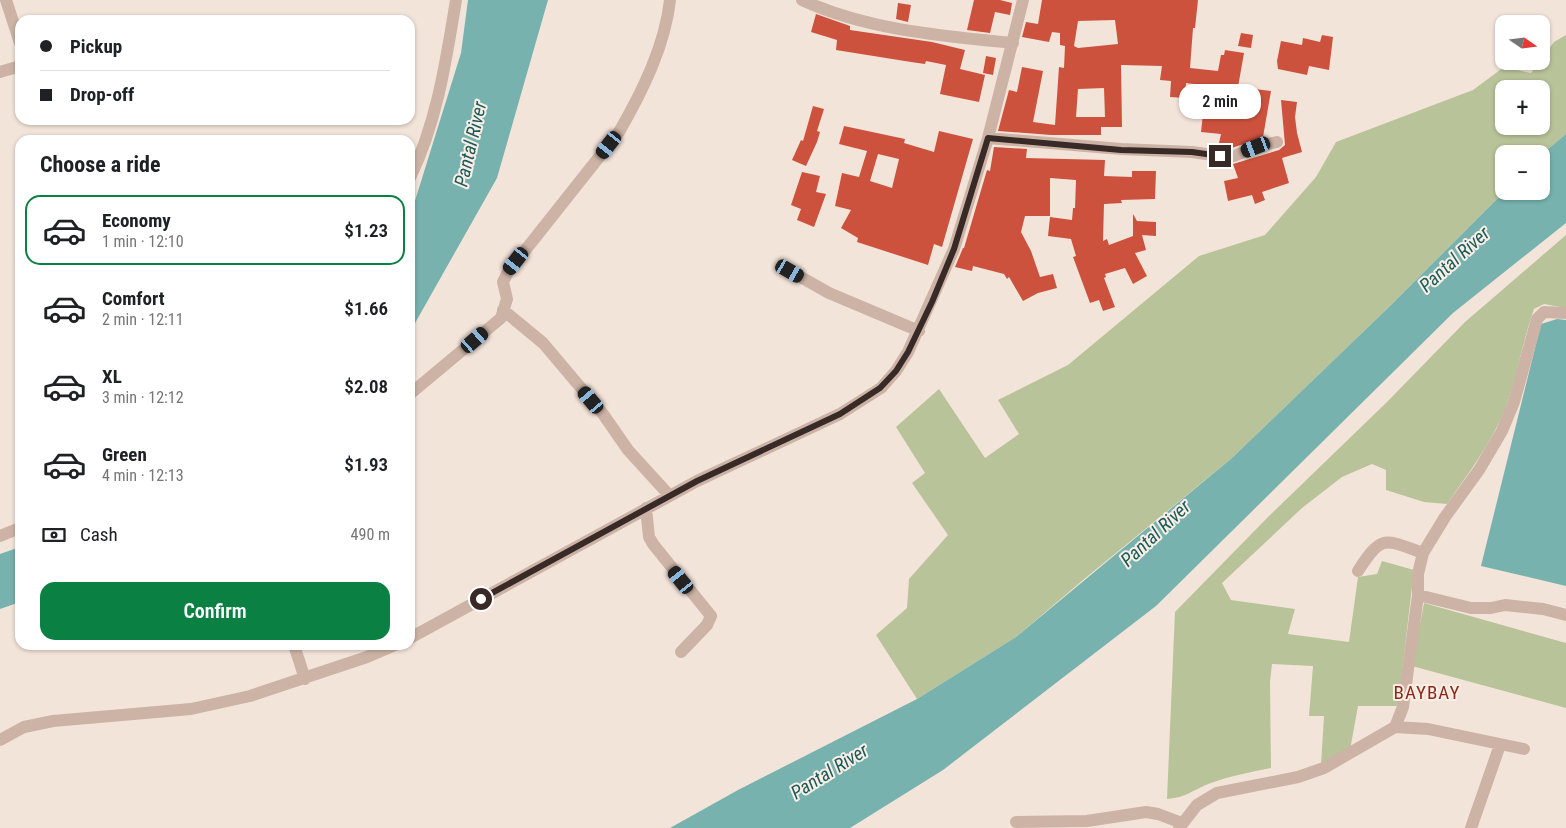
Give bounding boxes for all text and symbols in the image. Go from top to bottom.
north arrow [1495,15,1550,70]
map controls [1495,15,1550,200]
text: Pickup [70,35,122,58]
button: + [1495,80,1550,135]
text: Drop-off [70,83,134,106]
callout: 2 min [1179,84,1261,118]
text: 2 min [1202,92,1238,111]
water label: Pantal River [450,99,492,189]
car [593,129,624,161]
car [1239,135,1272,159]
route end [1209,145,1231,167]
button: − [1495,145,1550,200]
text: Choose a ride [40,152,161,177]
icon: car [42,208,87,253]
text: Economy [102,209,171,232]
text: $1.23 [344,219,388,242]
water label: Pantal River [1414,222,1495,297]
text: 1 min · 12:10 [102,232,184,251]
car [500,245,531,277]
car [773,257,806,285]
icon: car [42,286,87,331]
text: Comfort [102,287,165,310]
text: $1.66 [344,297,388,320]
text: 2 min · 12:11 [102,310,184,329]
car [458,324,491,356]
icon: car [42,364,87,409]
text: XL [102,365,122,388]
text: $2.08 [344,375,388,398]
car [575,384,606,416]
text: 3 min · 12:12 [102,388,184,407]
icon: car [42,442,87,487]
text: Green [102,443,147,466]
text: $1.93 [344,453,388,476]
text: 4 min · 12:13 [102,466,184,485]
water label: Pantal River [1116,495,1195,571]
icon: cash [40,521,68,549]
text: Cash [80,523,118,546]
text: 490 m [351,525,390,544]
car [665,564,696,596]
button: Confirm [40,582,390,640]
route start [470,588,492,610]
district label: BAYBAY [1394,681,1460,704]
water label: Pantal River [786,738,872,804]

